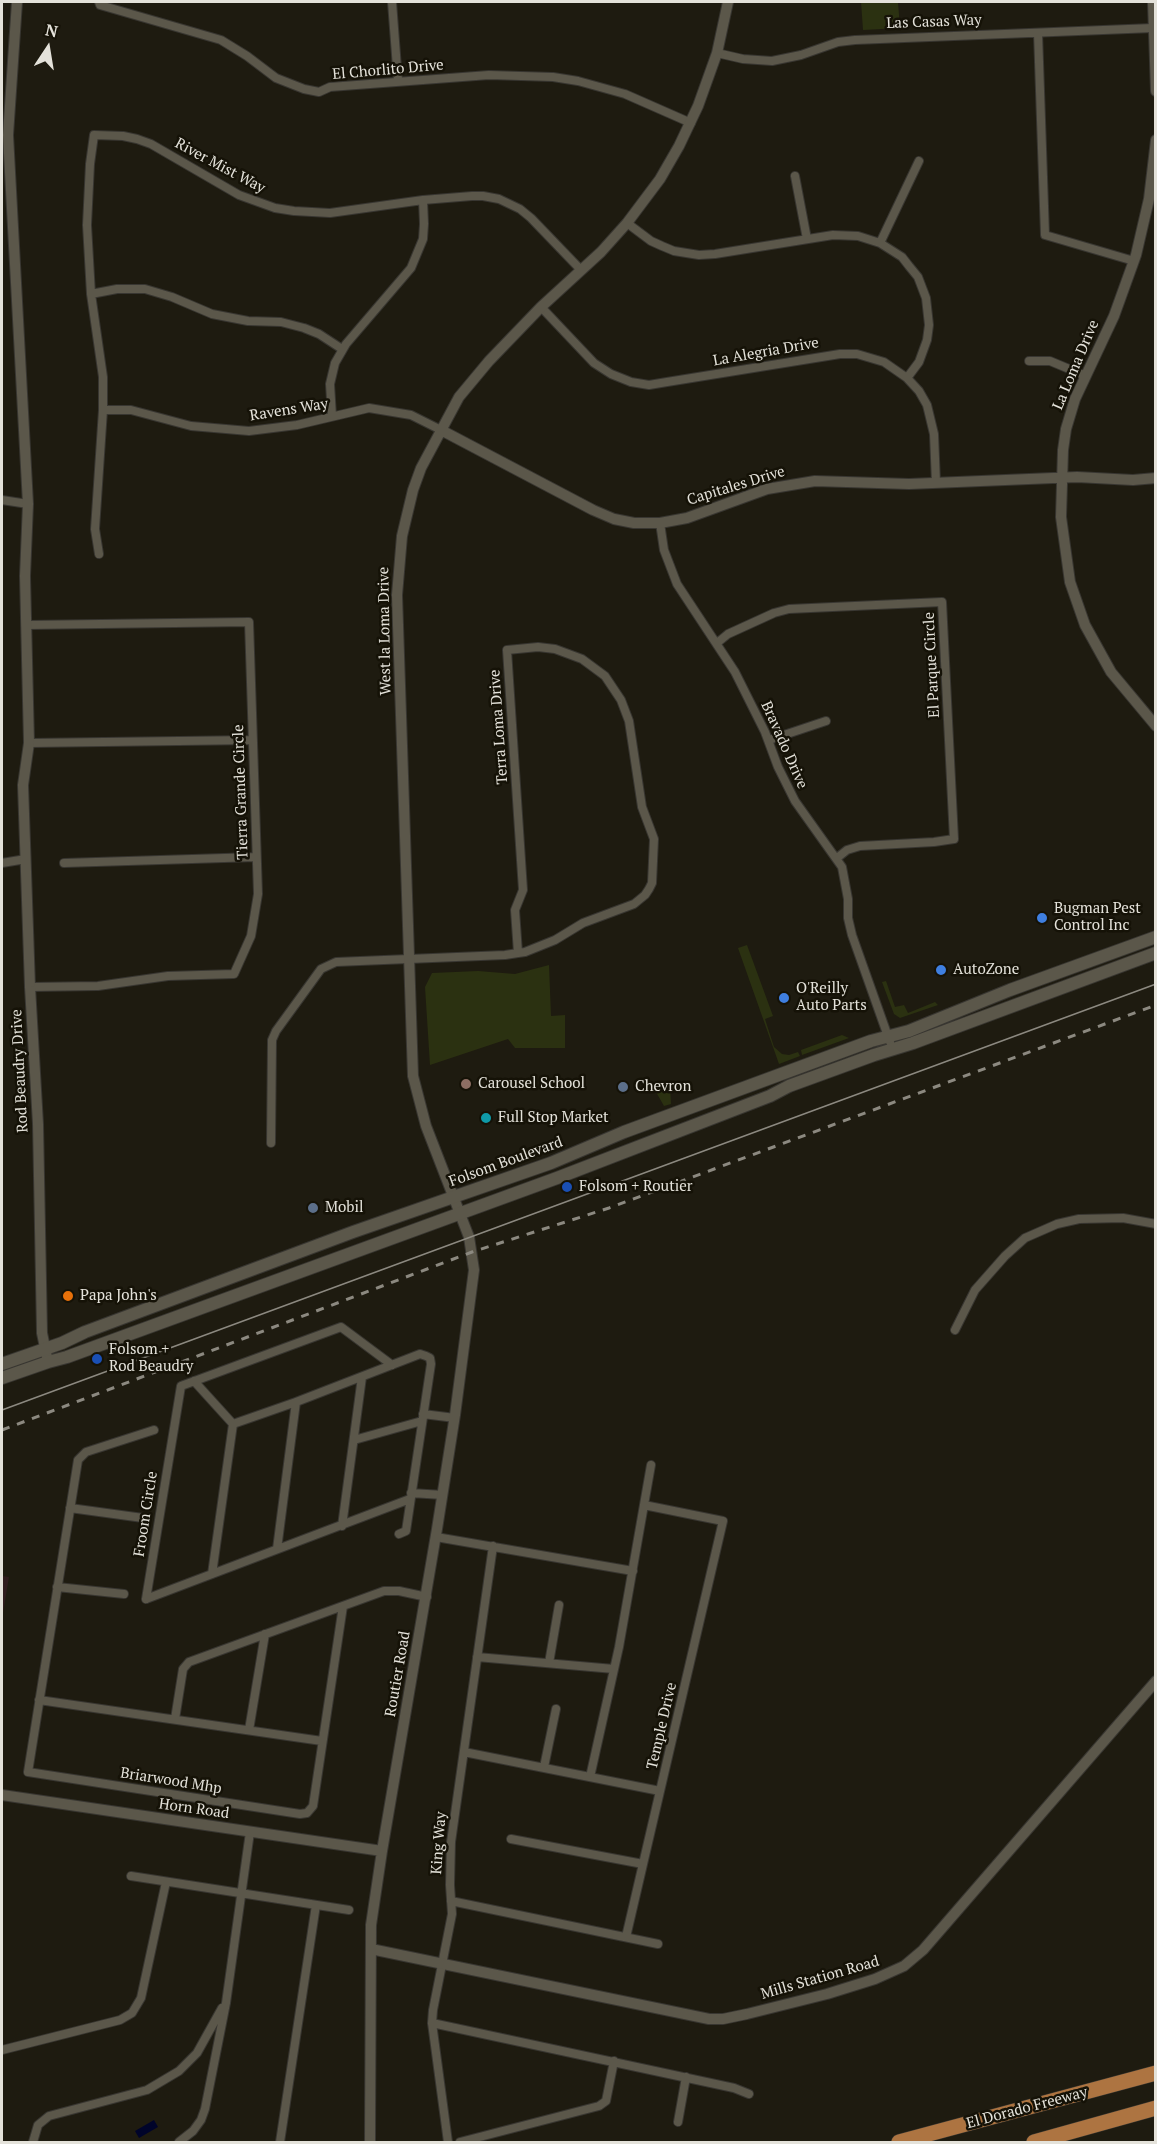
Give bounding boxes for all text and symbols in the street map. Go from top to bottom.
street label: Las Casas Way [886,11,982,33]
north arrow [18,18,78,78]
text: N [44,18,60,42]
street label: El Chorlito Drive [332,56,444,84]
street label: River Mist Way [172,135,268,197]
street label: La Loma Drive [1049,317,1103,413]
street label: La Alegria Drive [712,334,820,370]
street label: Ravens Way [248,395,330,425]
street label: Capitales Drive [685,463,787,509]
street label: West la Loma Drive [375,567,395,695]
street label: El Parque Circle [920,612,944,718]
street label: Terra Loma Drive [486,669,512,785]
street label: Bravado Drive [757,699,811,791]
street label: Tierra Grande Circle [230,724,252,860]
place label: Bugman Pest Control Inc [1054,900,1141,935]
marker: Bugman Pest Control Inc [1035,911,1049,925]
place label: AutoZone [953,961,1019,979]
marker: AutoZone [934,963,948,977]
place label: O'Reilly Auto Parts [796,980,867,1015]
marker: O'Reilly Auto Parts [777,991,791,1005]
street label: Rod Beaudry Drive [8,1009,32,1133]
place label: Carousel School [478,1075,585,1093]
marker: Carousel School [459,1077,473,1091]
place label: Chevron [635,1078,691,1096]
marker: Chevron [616,1080,630,1094]
place label: Full Stop Market [498,1109,608,1127]
marker: Full Stop Market [479,1111,493,1125]
street label: Folsom Boulevard [447,1133,565,1191]
place label: Folsom + Routier [579,1178,693,1196]
marker: Folsom + Routier [560,1180,574,1194]
place label: Mobil [325,1199,364,1217]
marker: Mobil [306,1201,320,1215]
place label: Papa John's [80,1287,157,1305]
marker: Papa John's [61,1289,75,1303]
place label: Folsom + Rod Beaudry [109,1341,193,1376]
marker: Folsom + Rod Beaudry [90,1352,104,1366]
street label: Froom Circle [130,1470,162,1558]
street label: Routier Road [382,1630,414,1718]
street label: Temple Drive [643,1681,681,1771]
street label: Briarwood Mhp [119,1764,223,1798]
street label: Horn Road [158,1795,230,1823]
street label: King Way [428,1811,450,1875]
street label: Mills Station Road [759,1952,881,2004]
street label: El Dorado Freeway [965,2083,1089,2133]

